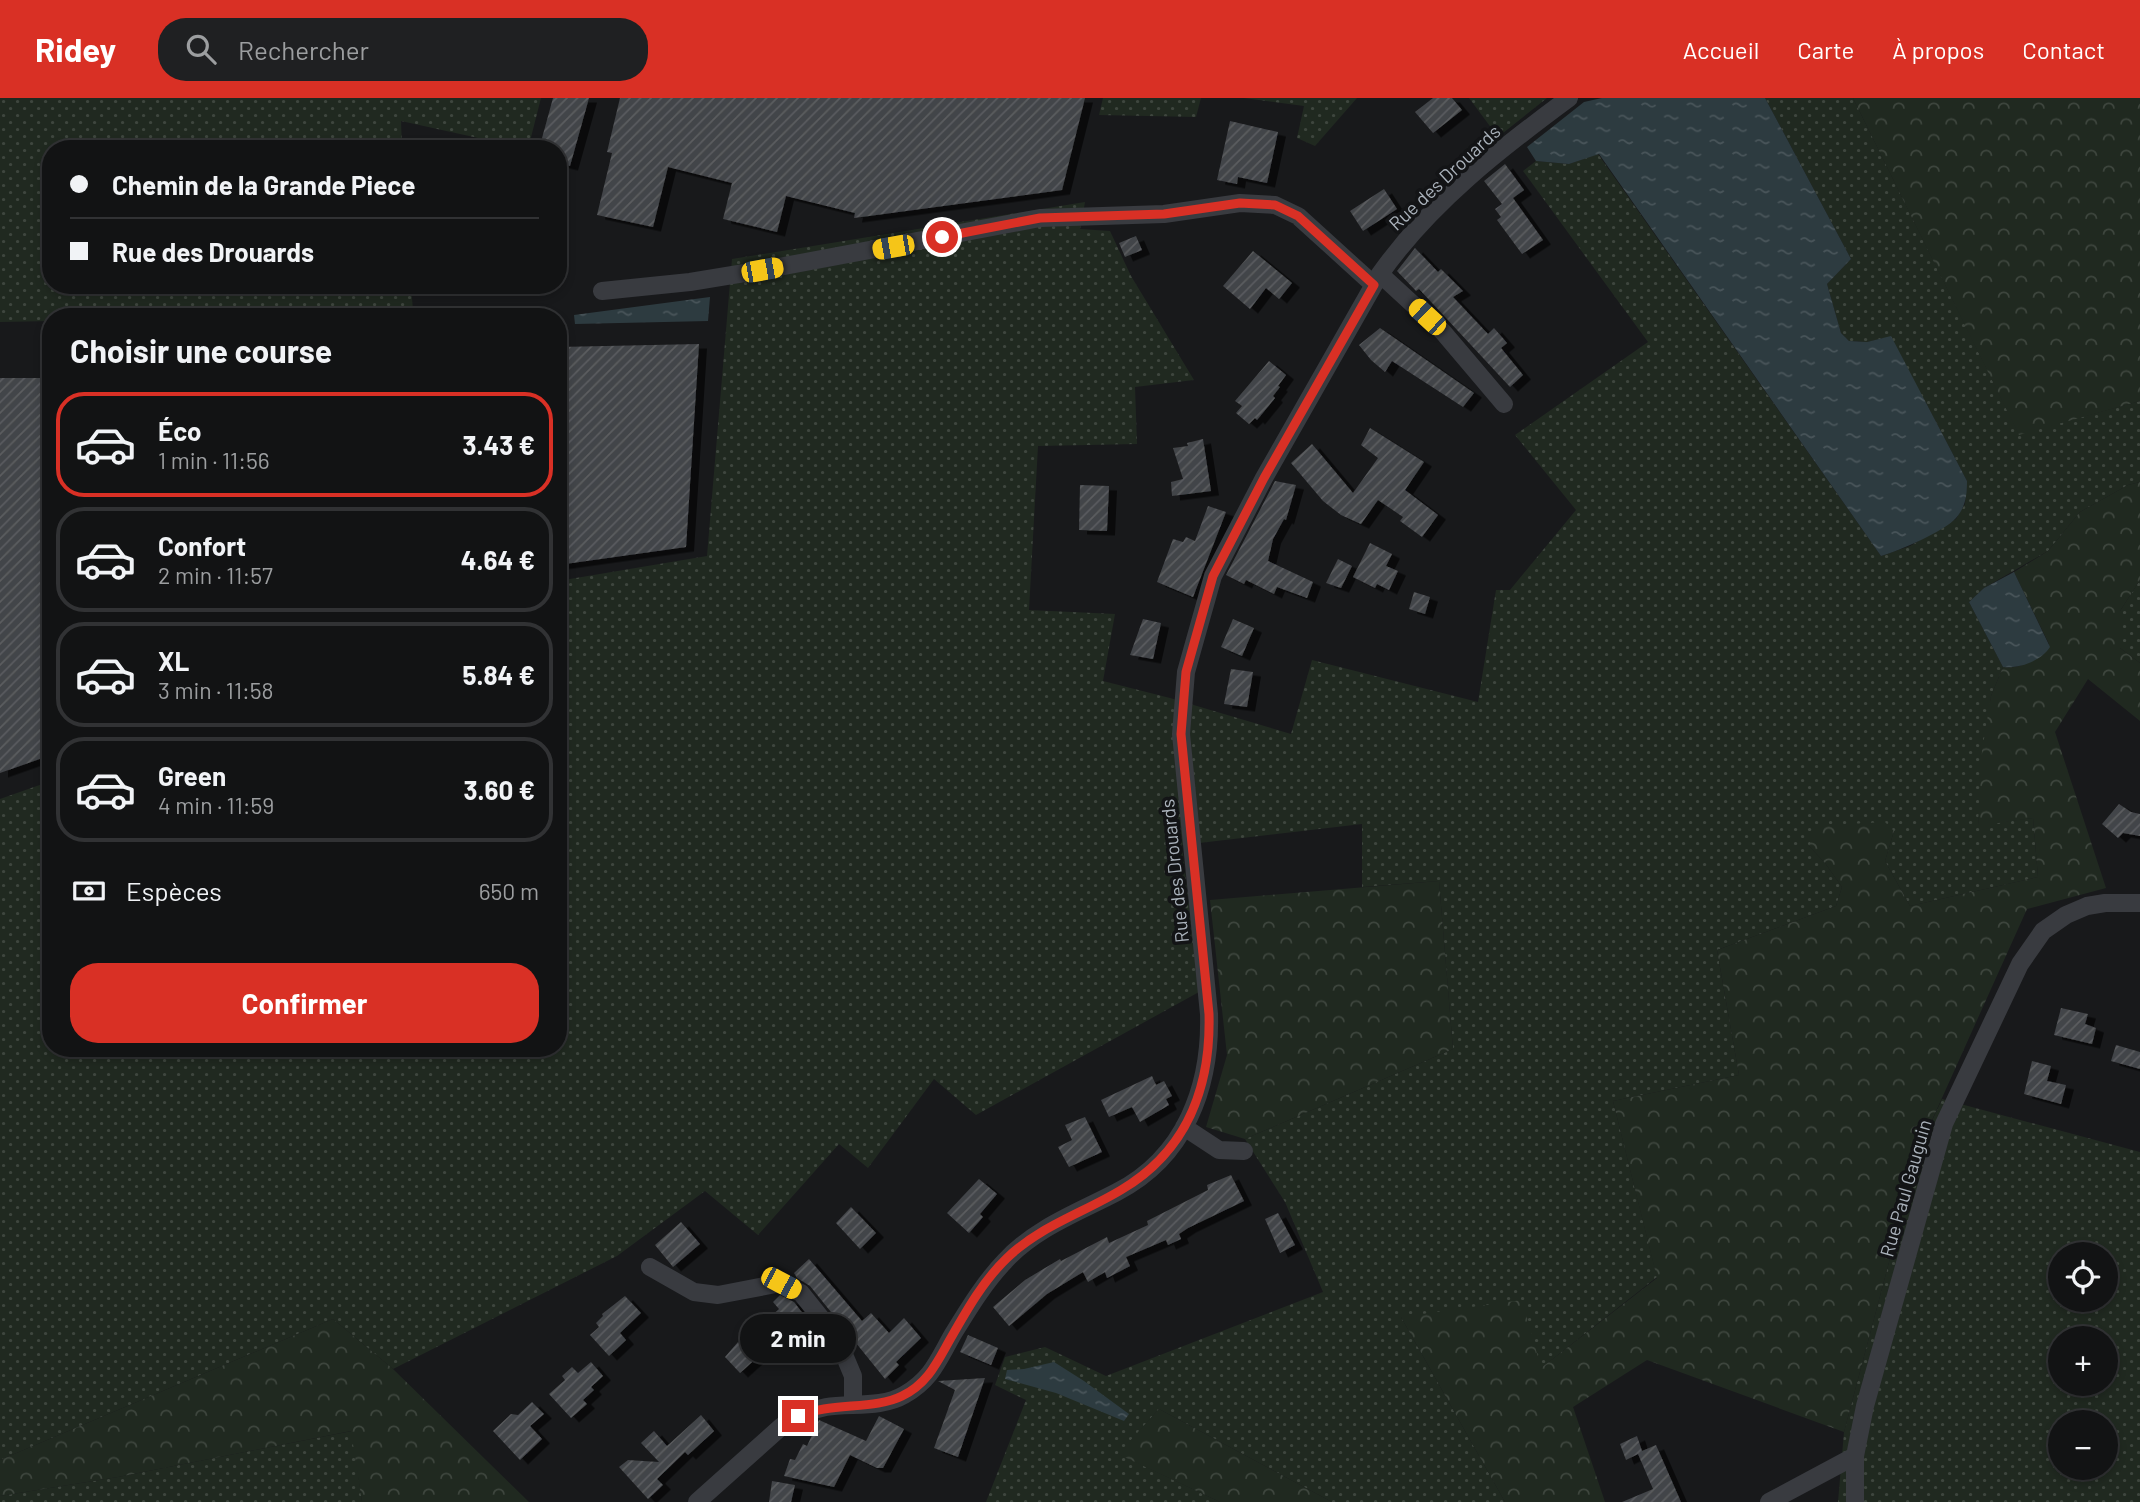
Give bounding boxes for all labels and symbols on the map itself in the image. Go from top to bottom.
street label: Rue des Drouards [1383,119,1505,235]
route start [926,221,958,253]
car [871,233,916,261]
car [740,256,785,284]
car [1405,295,1450,339]
street label: Rue des Drouards [1155,798,1193,944]
street label: Rue Paul Gauguin [1874,1117,1936,1259]
car [758,1264,805,1302]
callout: 2 min [740,1314,856,1364]
route end [782,1400,814,1432]

